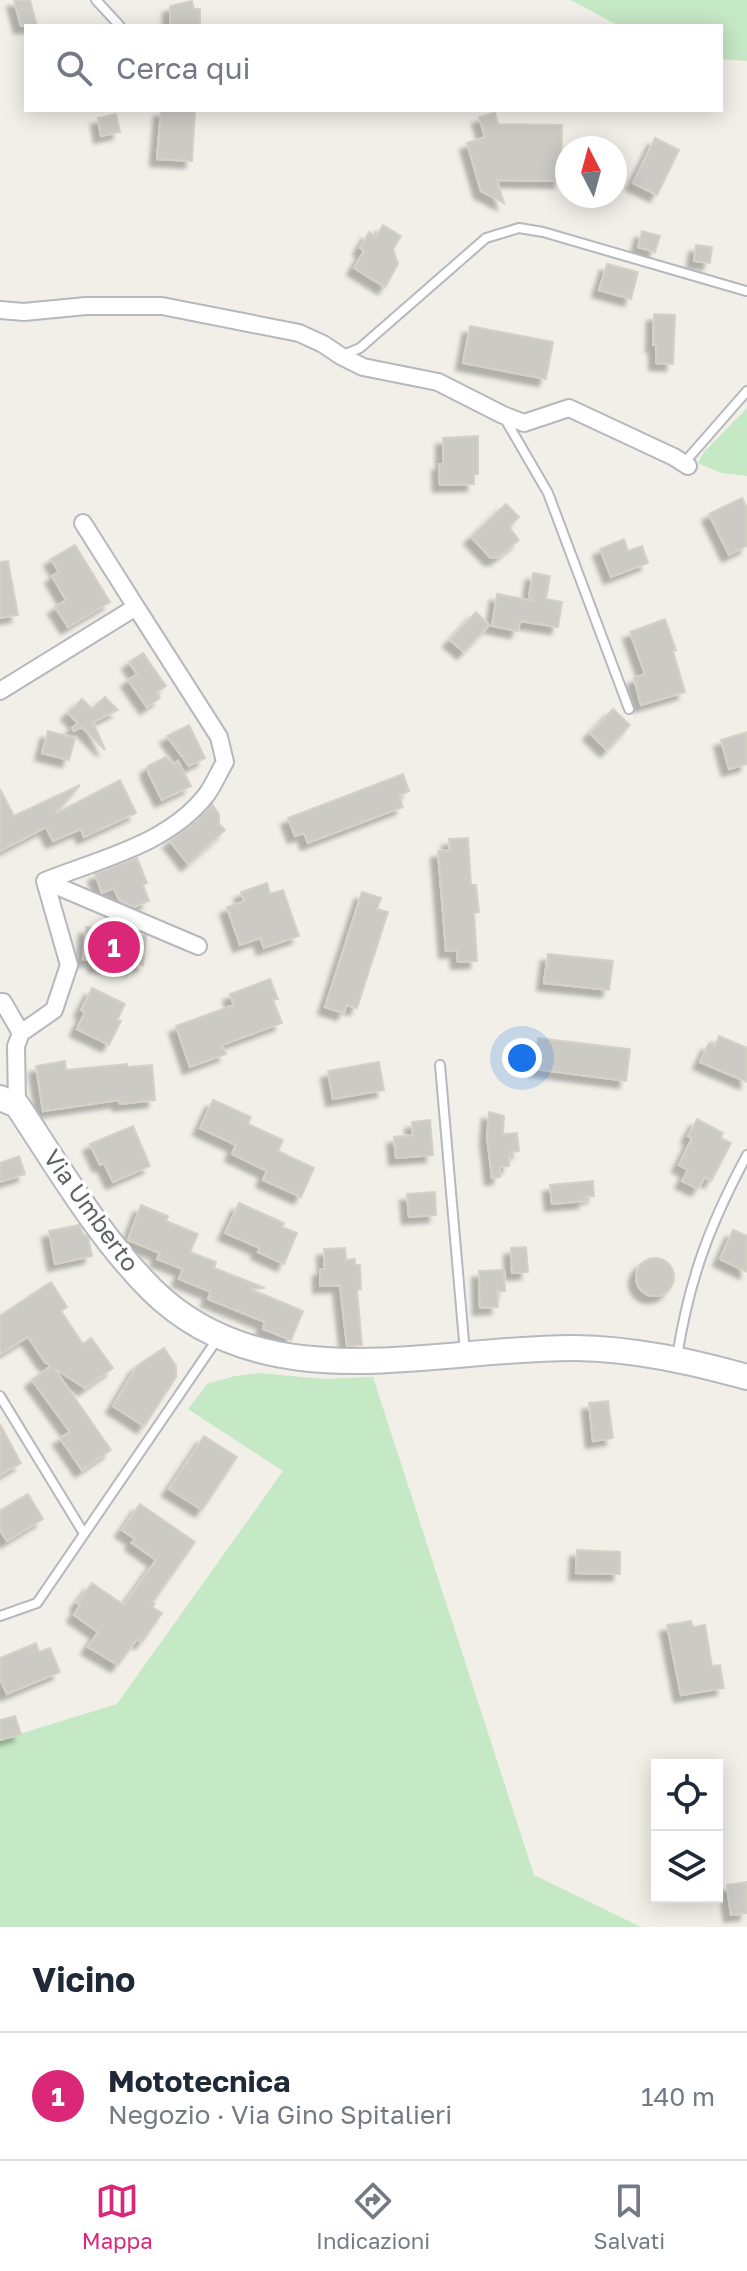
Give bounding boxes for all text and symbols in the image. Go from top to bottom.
search box [24,24,723,112]
icon: search [52,46,96,90]
text: Cerca qui [116,50,251,86]
north arrow [555,136,627,208]
pin: 1 [88,917,140,977]
your location [502,1038,542,1078]
street label: Via Umberto [38,1143,146,1277]
map controls [651,1759,723,1903]
button: locate [651,1759,723,1831]
button: layers [651,1831,723,1903]
text: Vicino [32,1959,135,1999]
text: Mototecnica [108,2063,290,2099]
text: 1 [51,2081,65,2112]
text: 140 m [641,2081,715,2112]
text: Negozio · Via Gino Spitalieri [108,2099,452,2130]
tab: Mappa [82,2179,153,2254]
tab: Indicazioni [316,2179,430,2254]
tab: Salvati [594,2179,665,2254]

